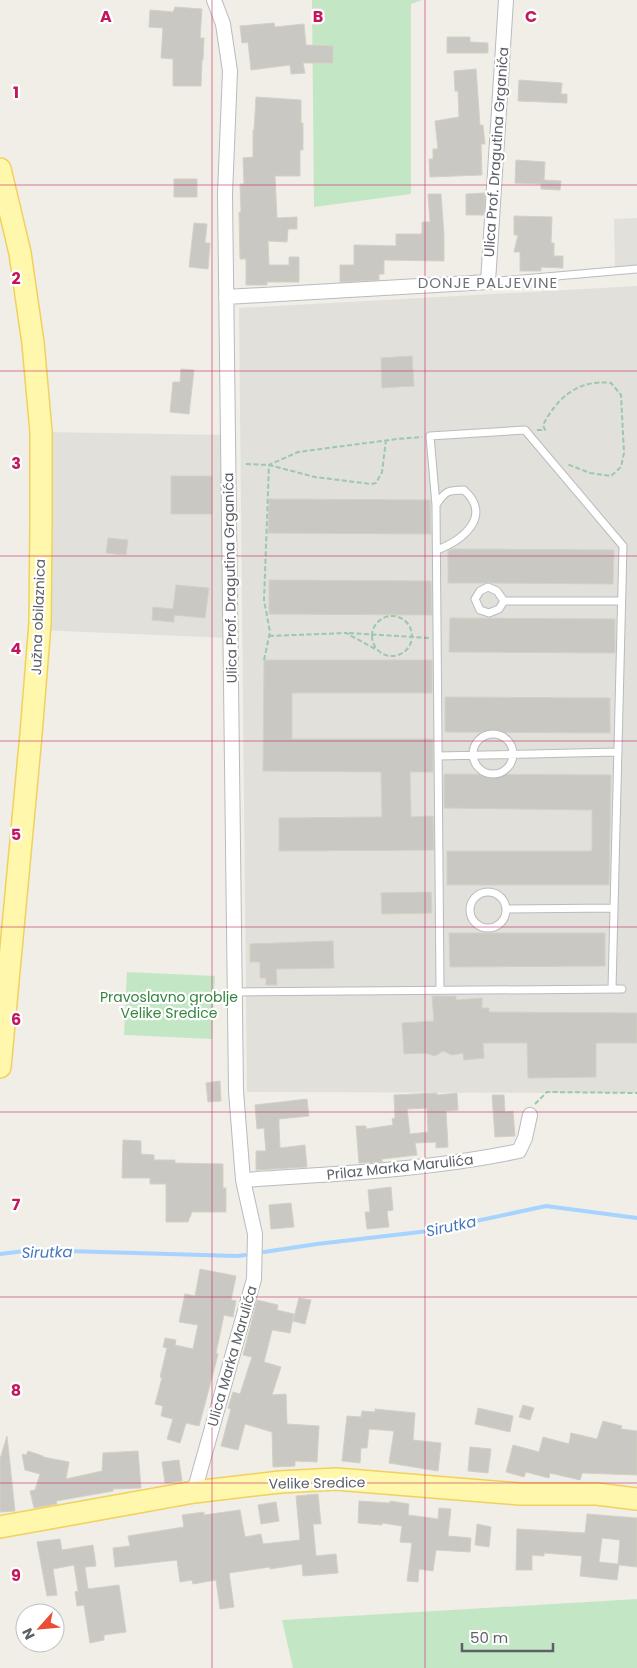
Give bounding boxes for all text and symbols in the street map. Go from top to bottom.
text: A [100,5,112,28]
text: B [313,5,323,28]
text: C [525,5,537,28]
street label: Ulica Prof. Dragutina Grganića [479,46,513,258]
text: 1 [13,81,19,104]
text: 2 [11,267,21,290]
district label: DONJE PALJEVINE [418,272,558,293]
text: 3 [11,452,21,475]
street label: Ulica Prof. Dragutina Grganića [218,472,242,684]
street label: Južna obilaznica [26,558,50,676]
text: 4 [11,637,22,660]
text: 5 [11,823,21,846]
park label: Pravoslavno groblje Velike Sredice [100,987,238,1023]
text: 6 [11,1008,21,1031]
street label: Prilaz Marka Marulića [326,1149,474,1185]
text: 7 [12,1193,21,1216]
water label: Sirutka [424,1210,478,1242]
water label: Sirutka [21,1241,73,1263]
street label: Ulica Marka Marulića [202,1283,262,1429]
text: 8 [11,1379,21,1402]
street label: Velike Sredice [268,1472,366,1494]
text: 9 [11,1564,21,1587]
north arrow [15,1603,65,1653]
scale bar [462,1620,553,1652]
text: N [17,1625,40,1643]
text: 50 m [470,1627,508,1648]

